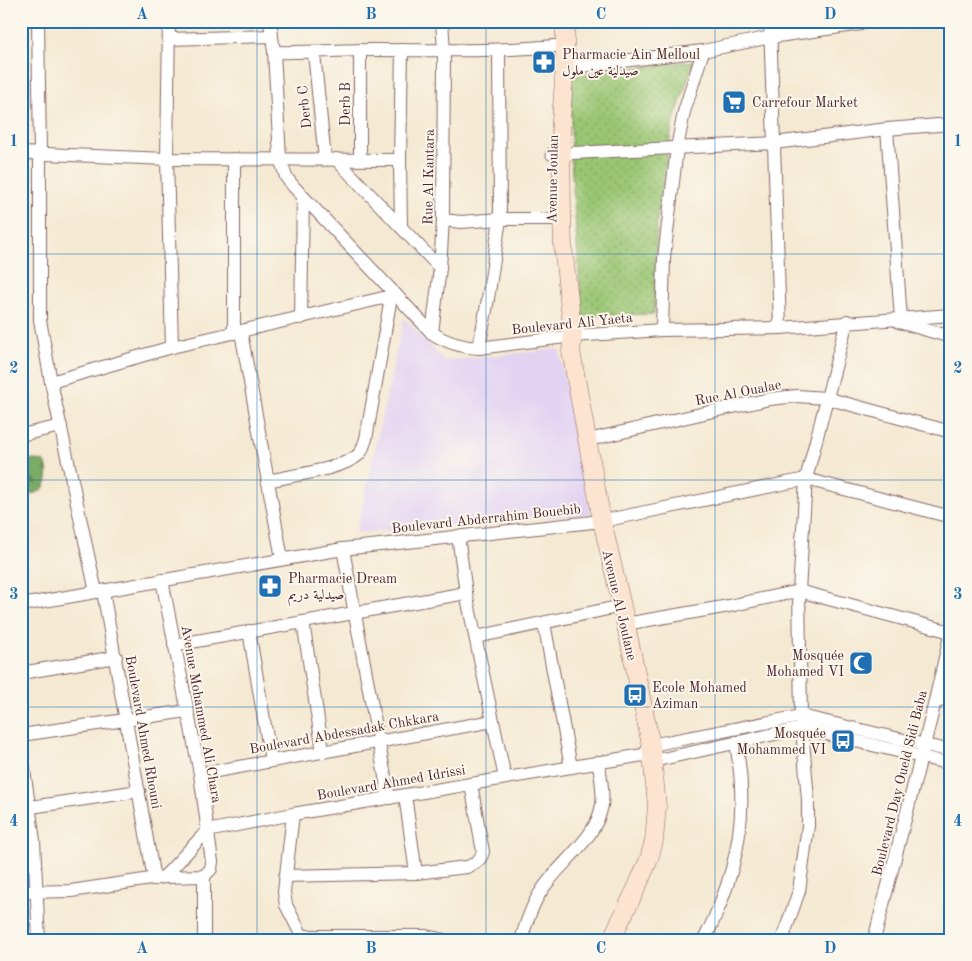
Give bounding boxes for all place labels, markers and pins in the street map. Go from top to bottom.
place label: Pharmacie Ain Melloul صيدلية عين ملول [562,48,700,79]
pharmacy icon: Pharmacie Ain Melloul صيدلية عين ملول [531,49,557,75]
supermarket icon: Carrefour Market [721,89,747,115]
place label: Carrefour Market [752,96,858,110]
place label: Pharmacie Dream صيدلية دريم [288,572,397,607]
pharmacy icon: Pharmacie Dream صيدلية دريم [257,573,283,599]
place label: Mosquée Mohamed VI [766,649,844,679]
mosque icon: Mosquée Mohamed VI [848,650,874,676]
place label: Ecole Mohamed Aziman [652,681,747,711]
bus stop icon: Ecole Mohamed Aziman [622,682,648,708]
place label: Mosquée Mohammed VI [737,727,826,757]
bus stop icon: Mosquée Mohammed VI [830,728,856,754]

